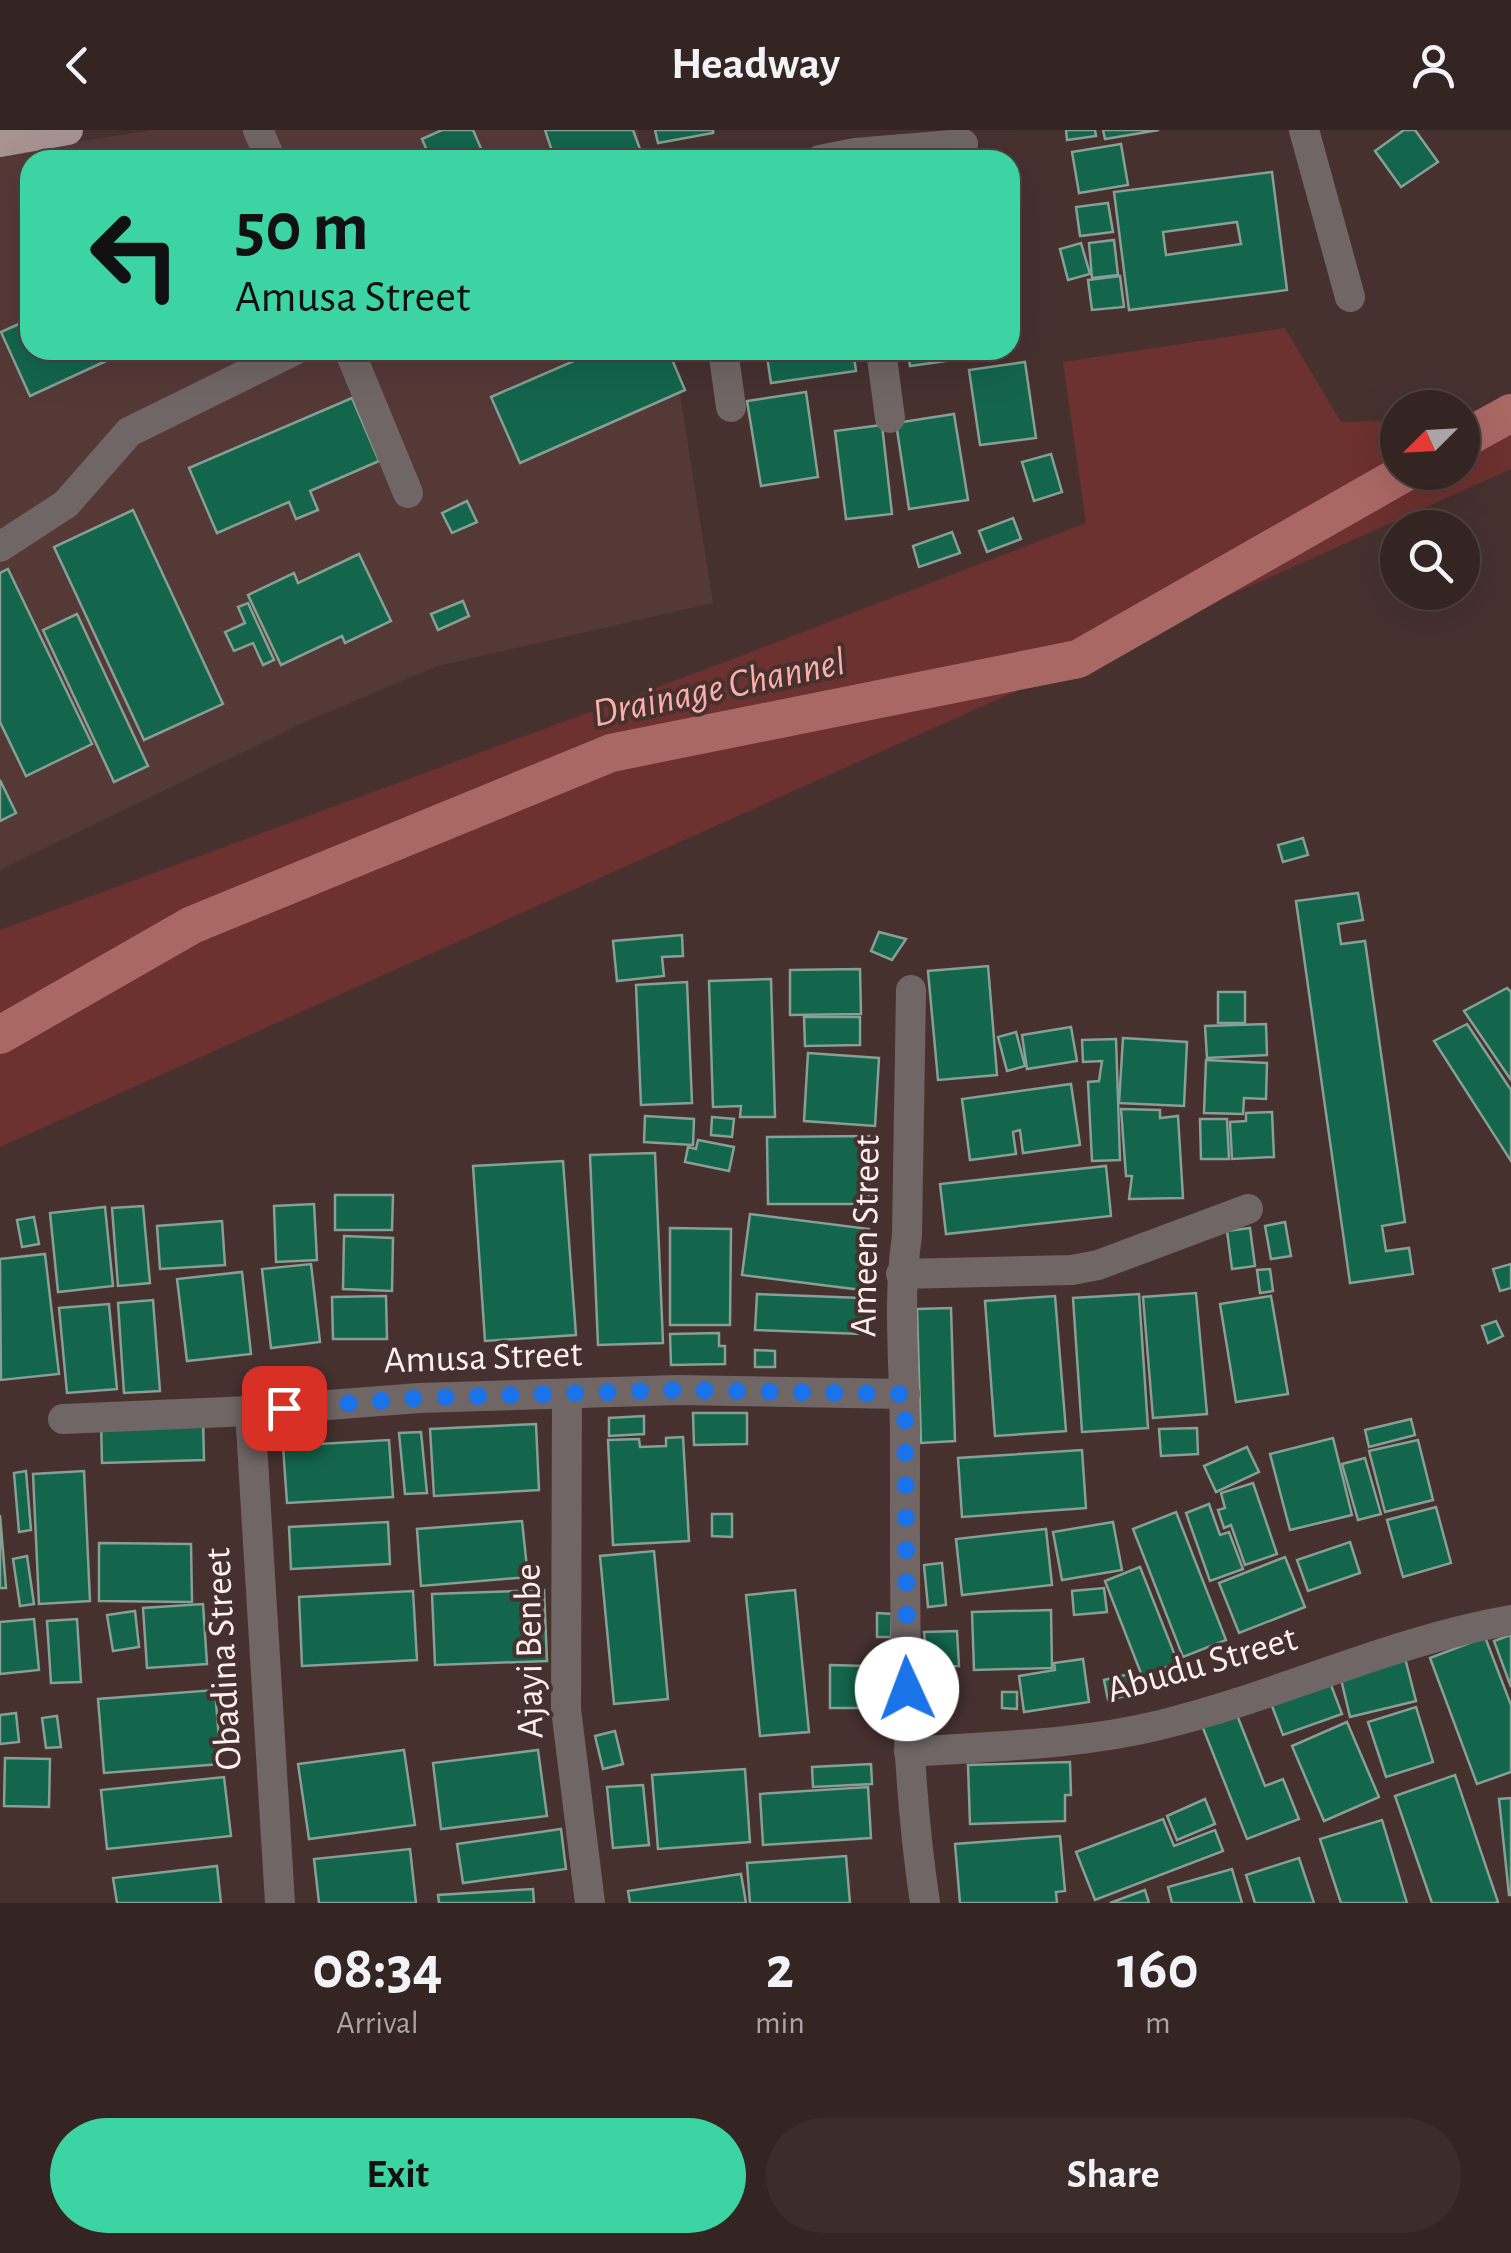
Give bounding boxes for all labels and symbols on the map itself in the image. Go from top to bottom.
north arrow [1380,390,1480,490]
water label: Drainage Channel [589,642,849,734]
street label: Ameen Street [845,1135,887,1337]
street label: Amusa Street [383,1336,583,1380]
pin [242,1366,327,1451]
street label: Obadina Street [199,1547,249,1771]
street label: Ajayi Benbe [509,1563,551,1739]
street label: Abudu Street [1103,1620,1301,1710]
position arrow [855,1637,959,1741]

